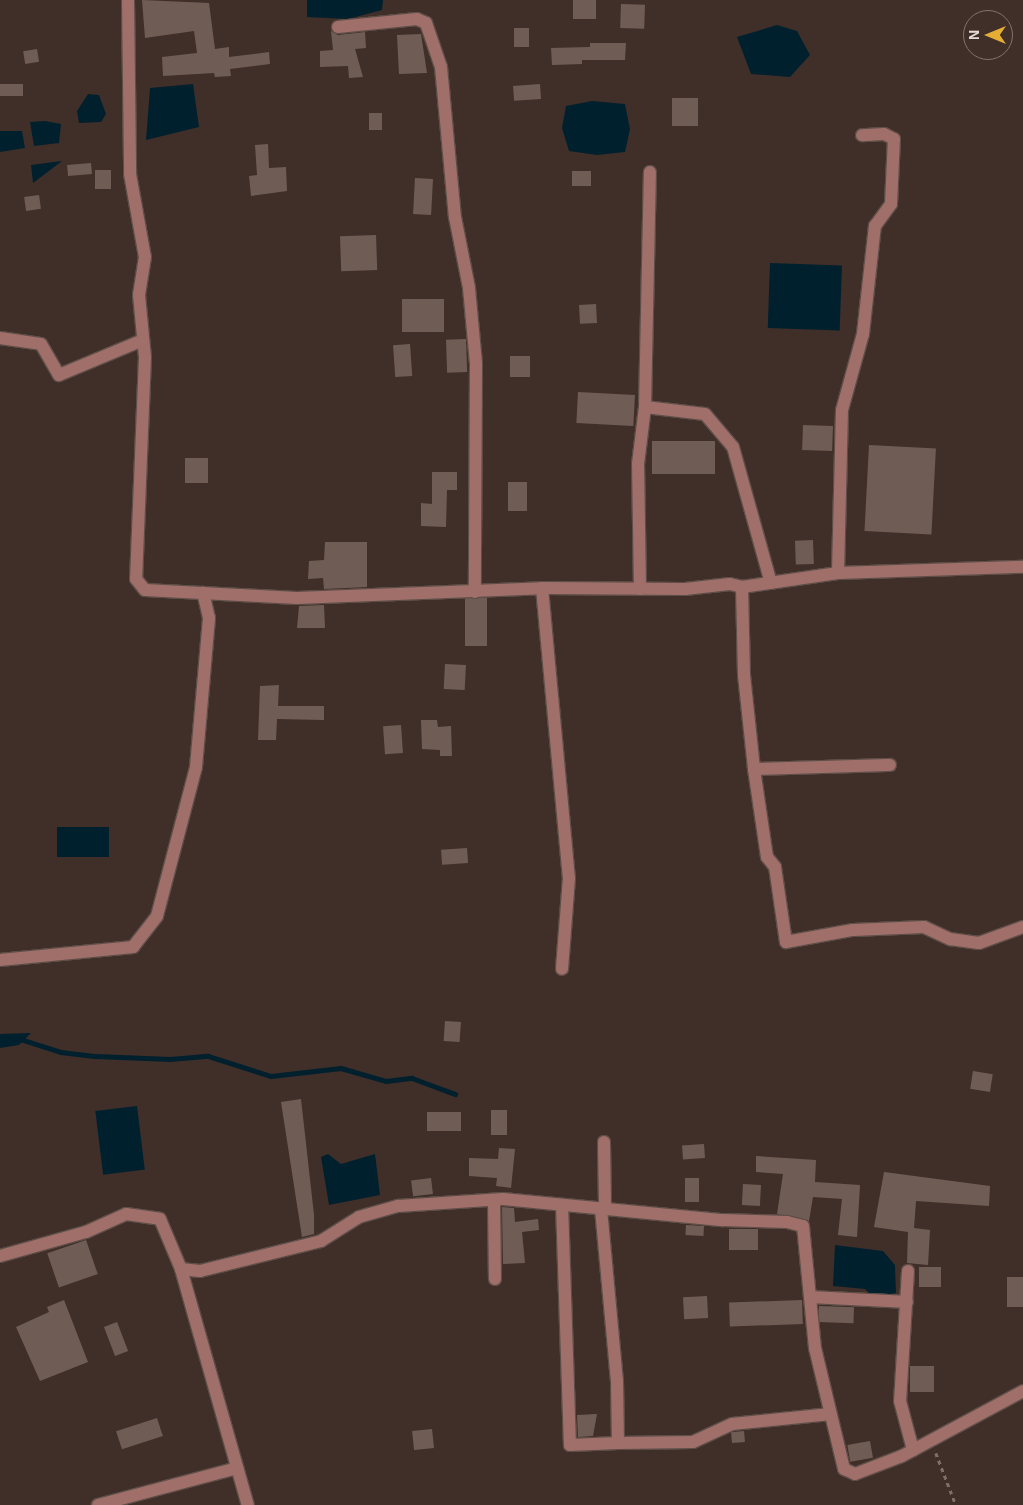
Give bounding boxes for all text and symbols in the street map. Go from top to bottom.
north arrow [963,10,1013,60]
text: N [966,30,982,40]

